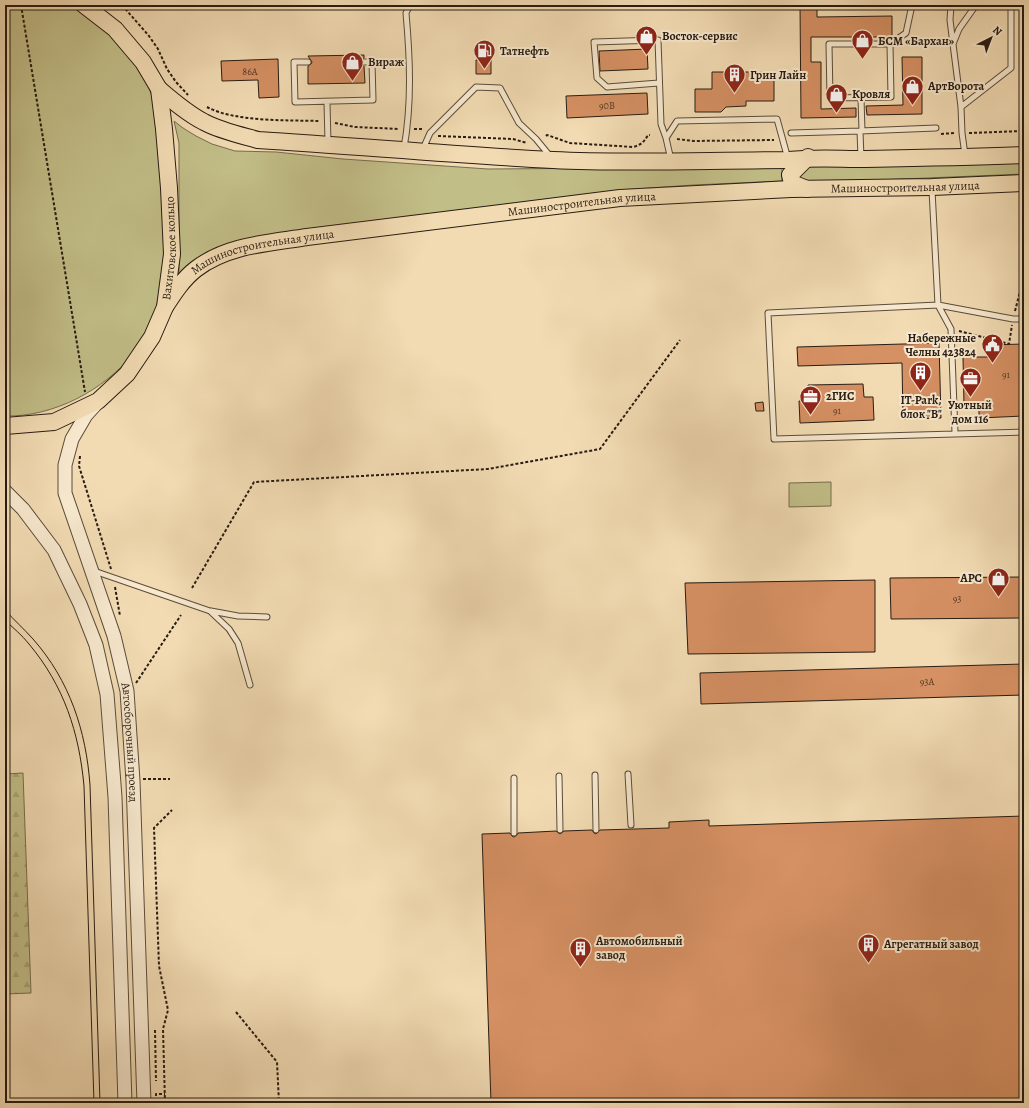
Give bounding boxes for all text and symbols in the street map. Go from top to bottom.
north arrow [971,18,1011,58]
shop icon: Восток-сервис [633,23,659,56]
text: N [989,23,1005,39]
place label: Восток-сервис [662,28,738,44]
shop icon: БСМ «Бархан» [849,28,875,61]
place label: БСМ «Бархан» [878,33,955,49]
fuel station icon: Татнефть [471,38,497,71]
place label: Татнефть [500,43,549,59]
shop icon: Вираж [339,49,365,82]
place label: Вираж [368,54,405,70]
building icon: Грин Лайн [722,62,748,95]
house number: 86А [242,65,258,78]
place label: Грин Лайн [750,67,806,83]
shop icon: АртВорота [899,73,925,106]
place label: АртВорота [927,78,985,94]
shop icon: Кровля [823,81,849,114]
place label: Кровля [852,86,890,102]
house number: 90В [599,99,615,112]
street label: Машиностроительная улица [831,177,980,196]
street label: Машиностроительная улица [507,188,657,220]
street label: Вахитовское кольцо [158,196,180,301]
street label: Машиностроительная улица [187,226,336,278]
place label: Набережные Челны 423824 [905,330,976,360]
public building icon: Набережные Челны 423824 [979,332,1005,365]
building icon: IT-Park, блок "В" [908,360,934,393]
office icon: Уютный дом 116 [957,365,983,398]
house number: 91 [1002,368,1011,381]
office icon: 2ГИС [797,383,823,416]
place label: 2ГИС [826,388,854,404]
place label: IT-Park, блок "В" [900,392,942,422]
place label: Уютный дом 116 [948,397,992,427]
house number: 91 [833,404,842,417]
shop icon: АРС [985,565,1011,598]
place label: АРС [959,570,982,586]
house number: 93 [953,592,961,605]
house number: 93А [920,675,934,688]
street label: Автосборочный проезд [117,680,142,802]
building icon: Агрегатный завод [856,931,882,964]
place label: Автомобильный завод [595,933,683,963]
building icon: Автомобильный завод [567,935,593,968]
place label: Агрегатный завод [883,936,979,952]

